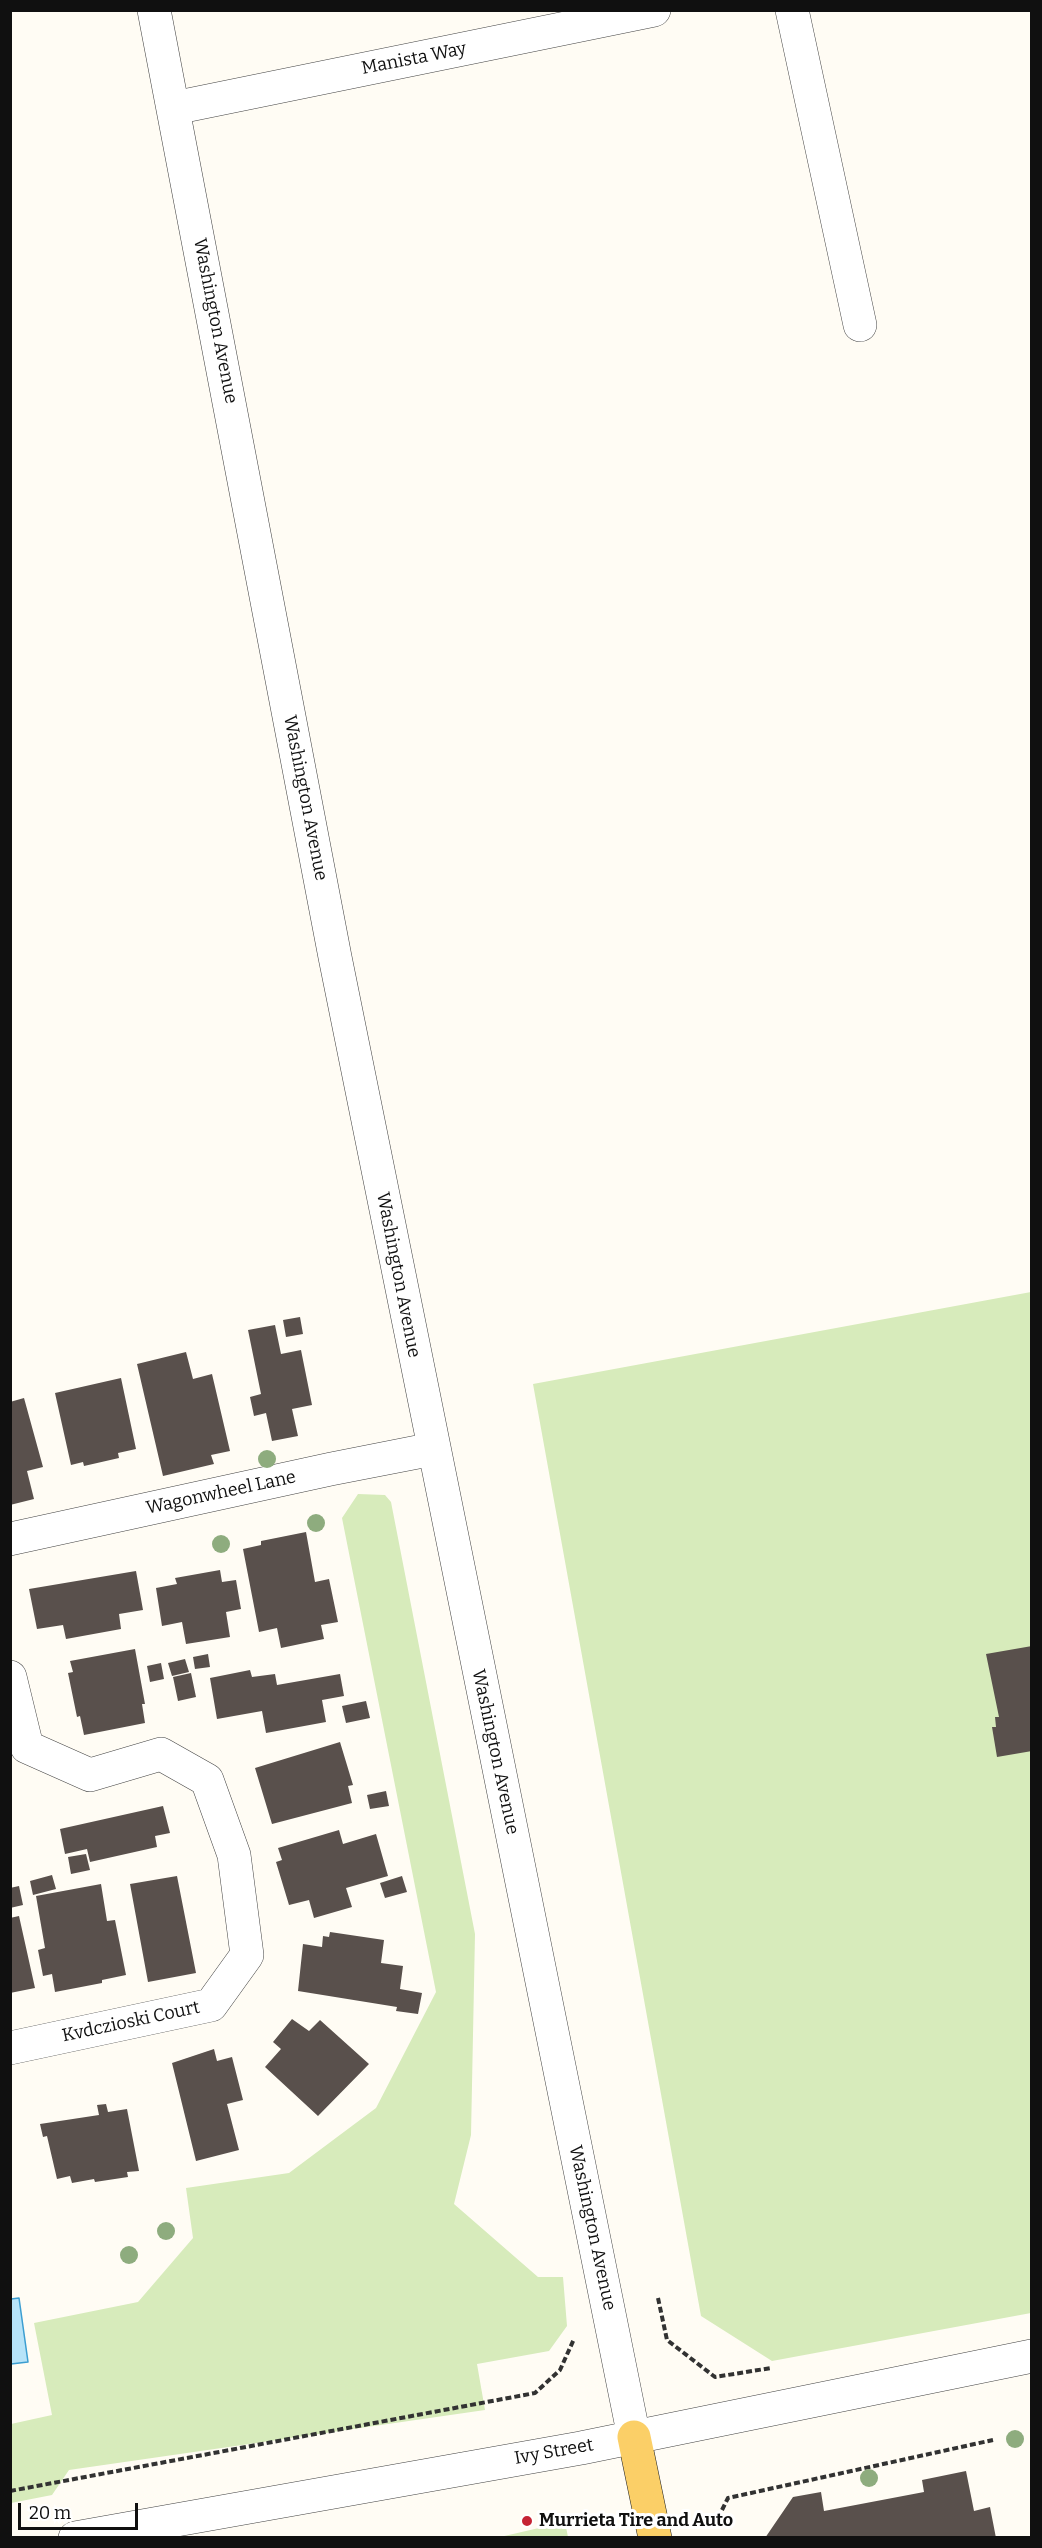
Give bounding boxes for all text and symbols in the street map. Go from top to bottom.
street label: Manista Way [360,38,468,80]
street label: Washington Avenue [188,236,242,406]
street label: Washington Avenue [278,713,332,883]
street label: Washington Avenue [371,1190,425,1360]
street label: Wagonwheel Lane [144,1467,298,1519]
street label: Washington Avenue [467,1668,523,1836]
street label: Kvdczioski Court [60,1997,202,2047]
street label: Washington Avenue [564,2144,620,2312]
street label: Ivy Street [513,2434,595,2470]
scale bar [21,2491,141,2529]
text: 20 m [29,2502,71,2524]
place label: Murrieta Tire and Auto [539,2510,733,2532]
marker: Murrieta Tire and Auto [520,2514,534,2528]

